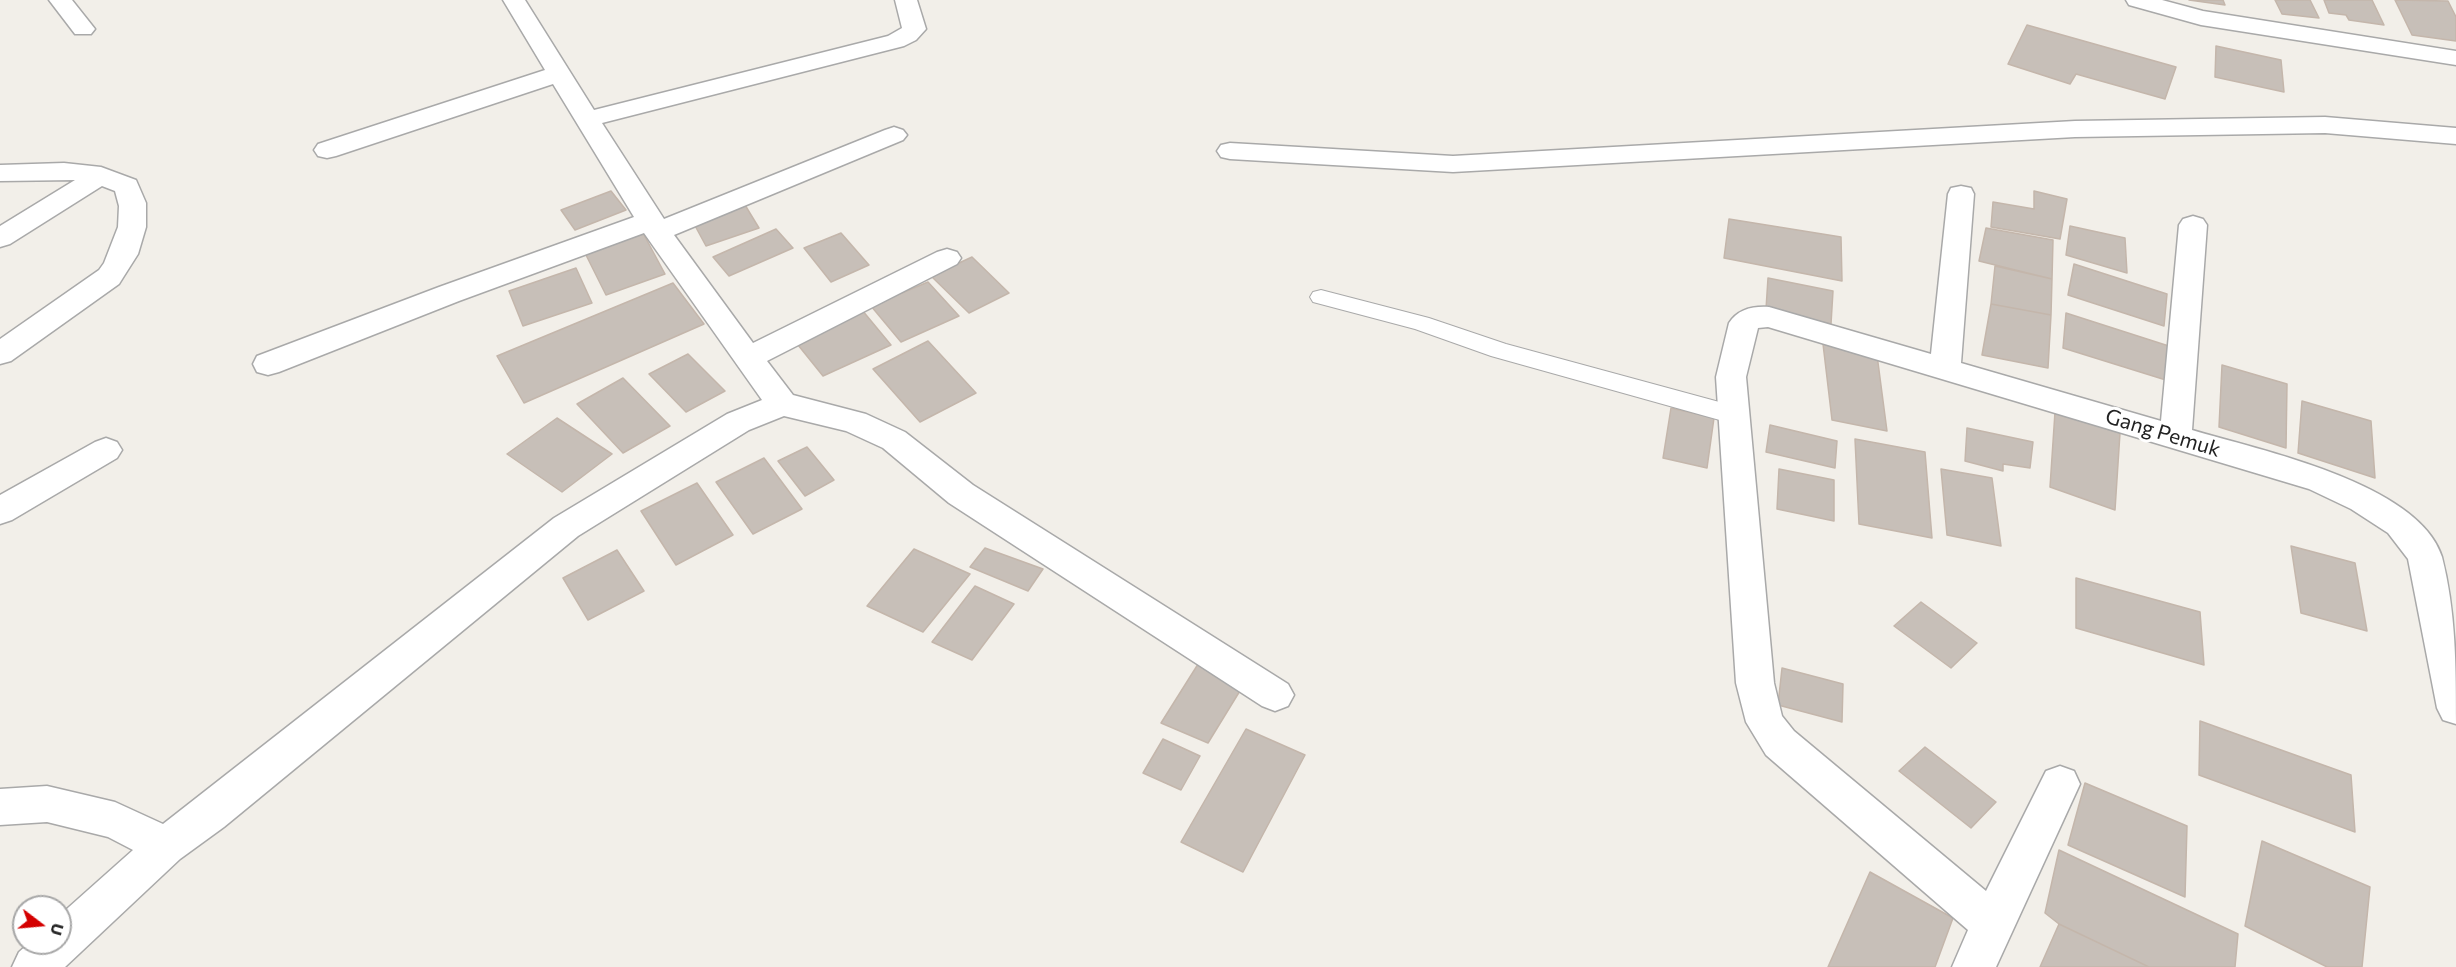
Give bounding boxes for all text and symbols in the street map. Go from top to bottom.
street label: Gang Pemuk [2102,404,2224,462]
north arrow [12,895,72,955]
text: U [47,921,69,938]

